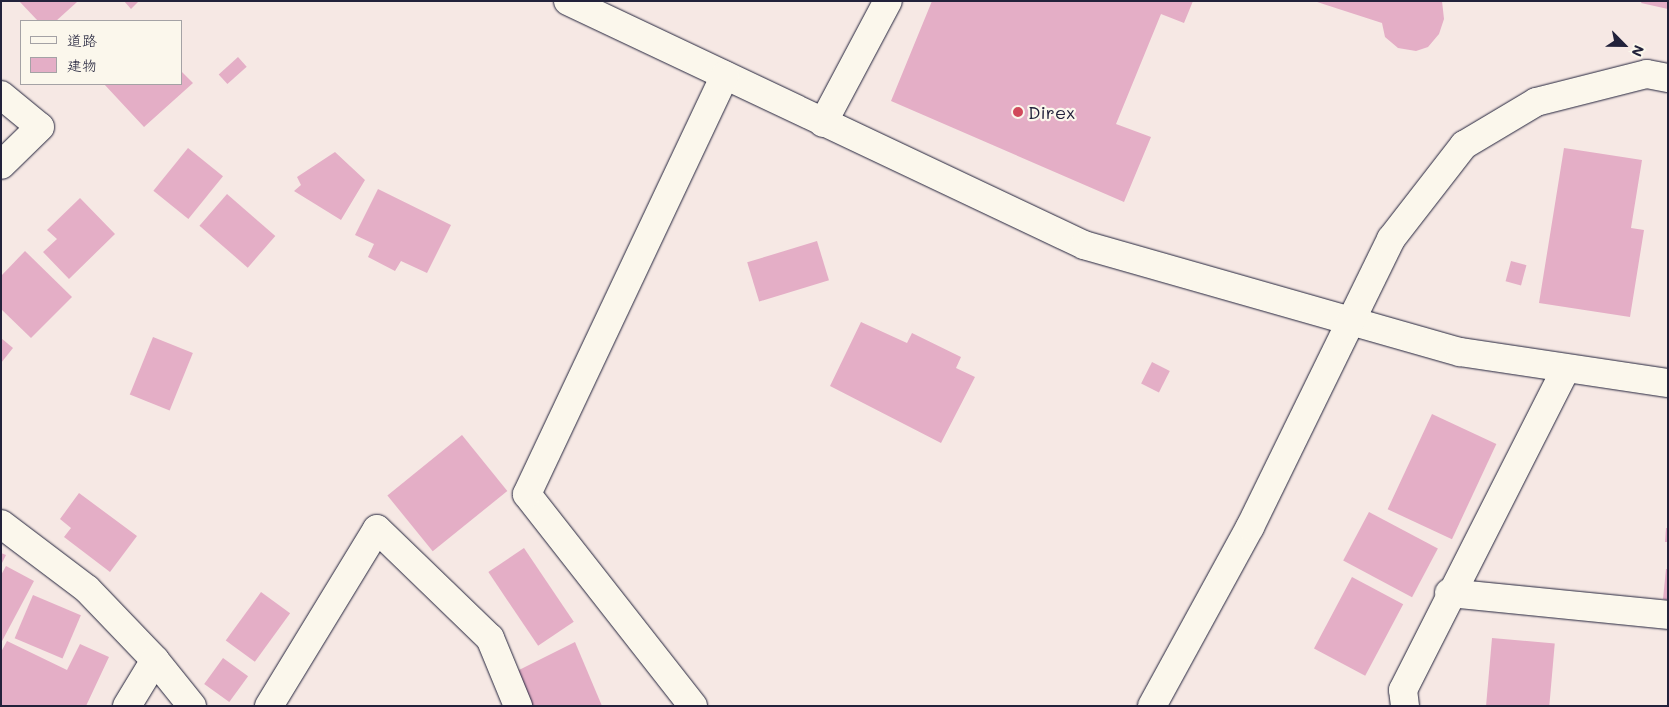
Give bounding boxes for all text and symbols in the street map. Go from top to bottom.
legend [20,20,182,85]
north arrow [1599,20,1649,70]
text: 道路 [67,30,97,50]
text: N [1627,42,1649,60]
text: 建物 [67,55,97,75]
place label: Direx [1028,101,1075,123]
marker: Direx [1012,106,1024,118]

